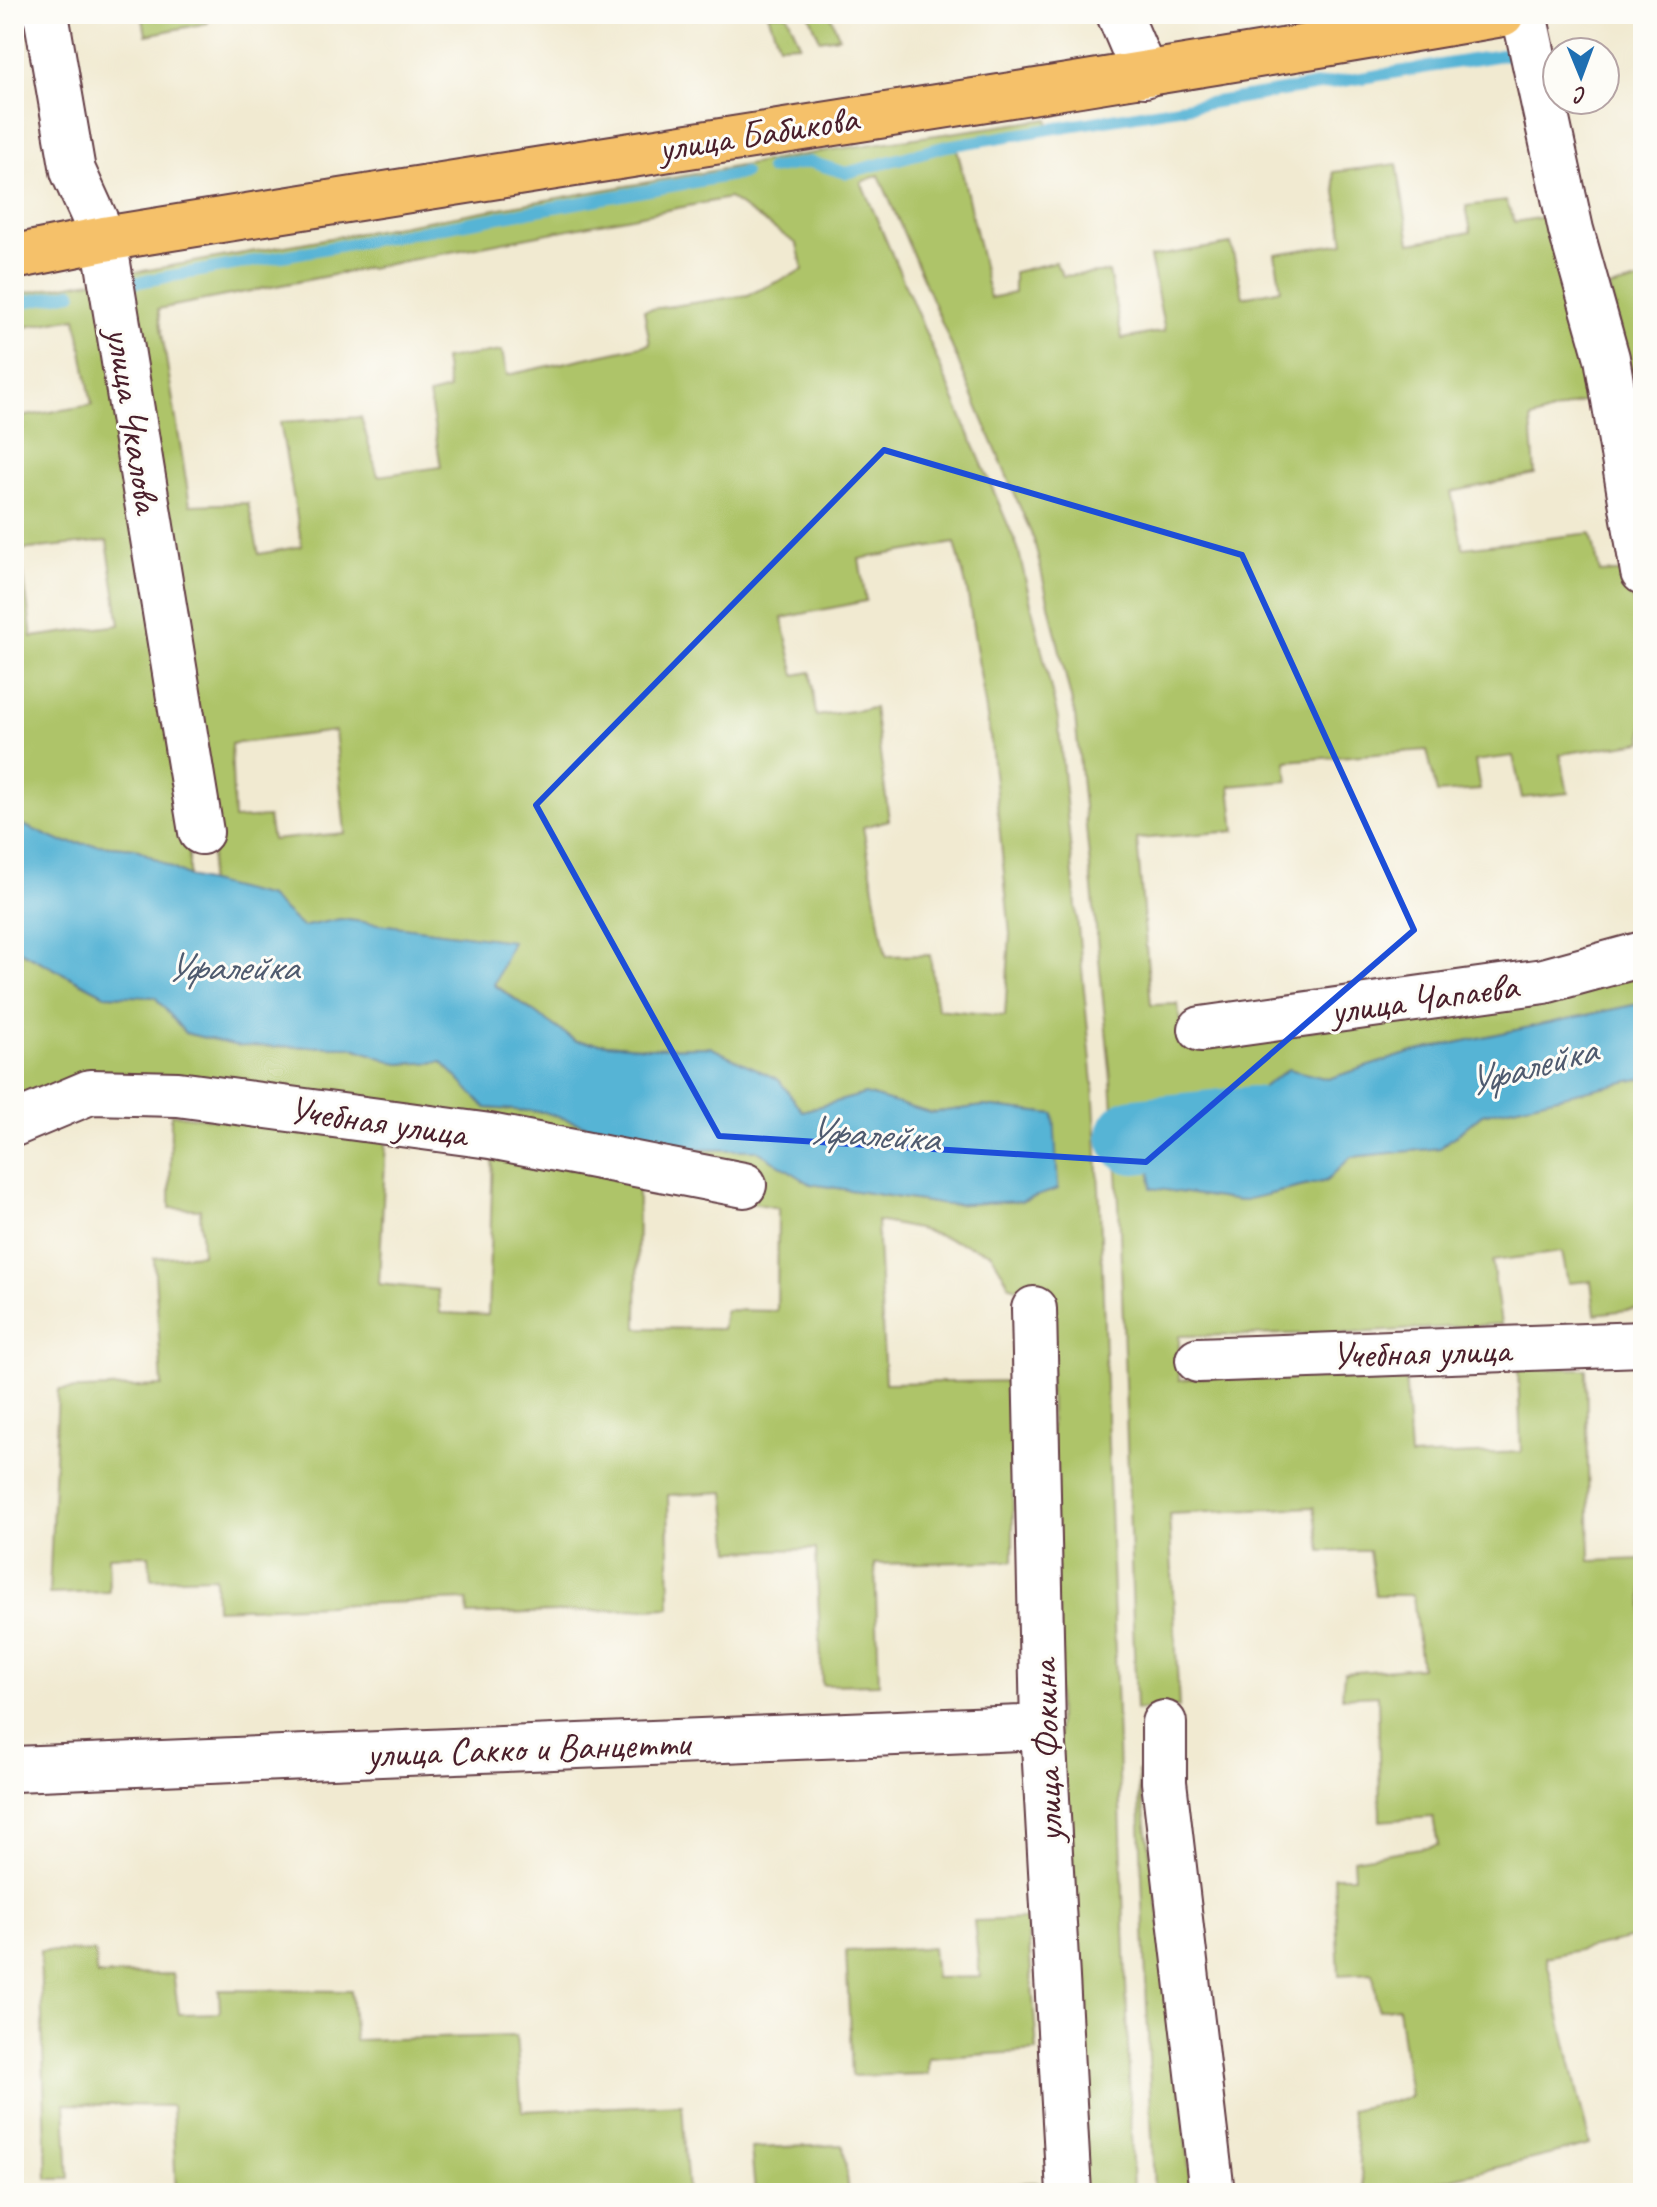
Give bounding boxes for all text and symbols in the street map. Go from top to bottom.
north arrow [1541,36,1621,116]
text: С [1572,81,1587,109]
street label: улица Бабикова [653,94,863,173]
street label: улица Чкалова [95,322,172,519]
water label: Уфалейка [166,942,301,992]
street label: улица Чапаева [1325,962,1523,1035]
water label: Уфалейка [1461,1024,1605,1107]
street label: Учебная улица [286,1086,473,1158]
water label: Уфалейка [805,1104,944,1164]
street label: Учебная улица [1331,1326,1515,1379]
street label: улица Фокина [1020,1656,1073,1845]
street label: улица Сакко и Ванцетти [364,1719,694,1778]

